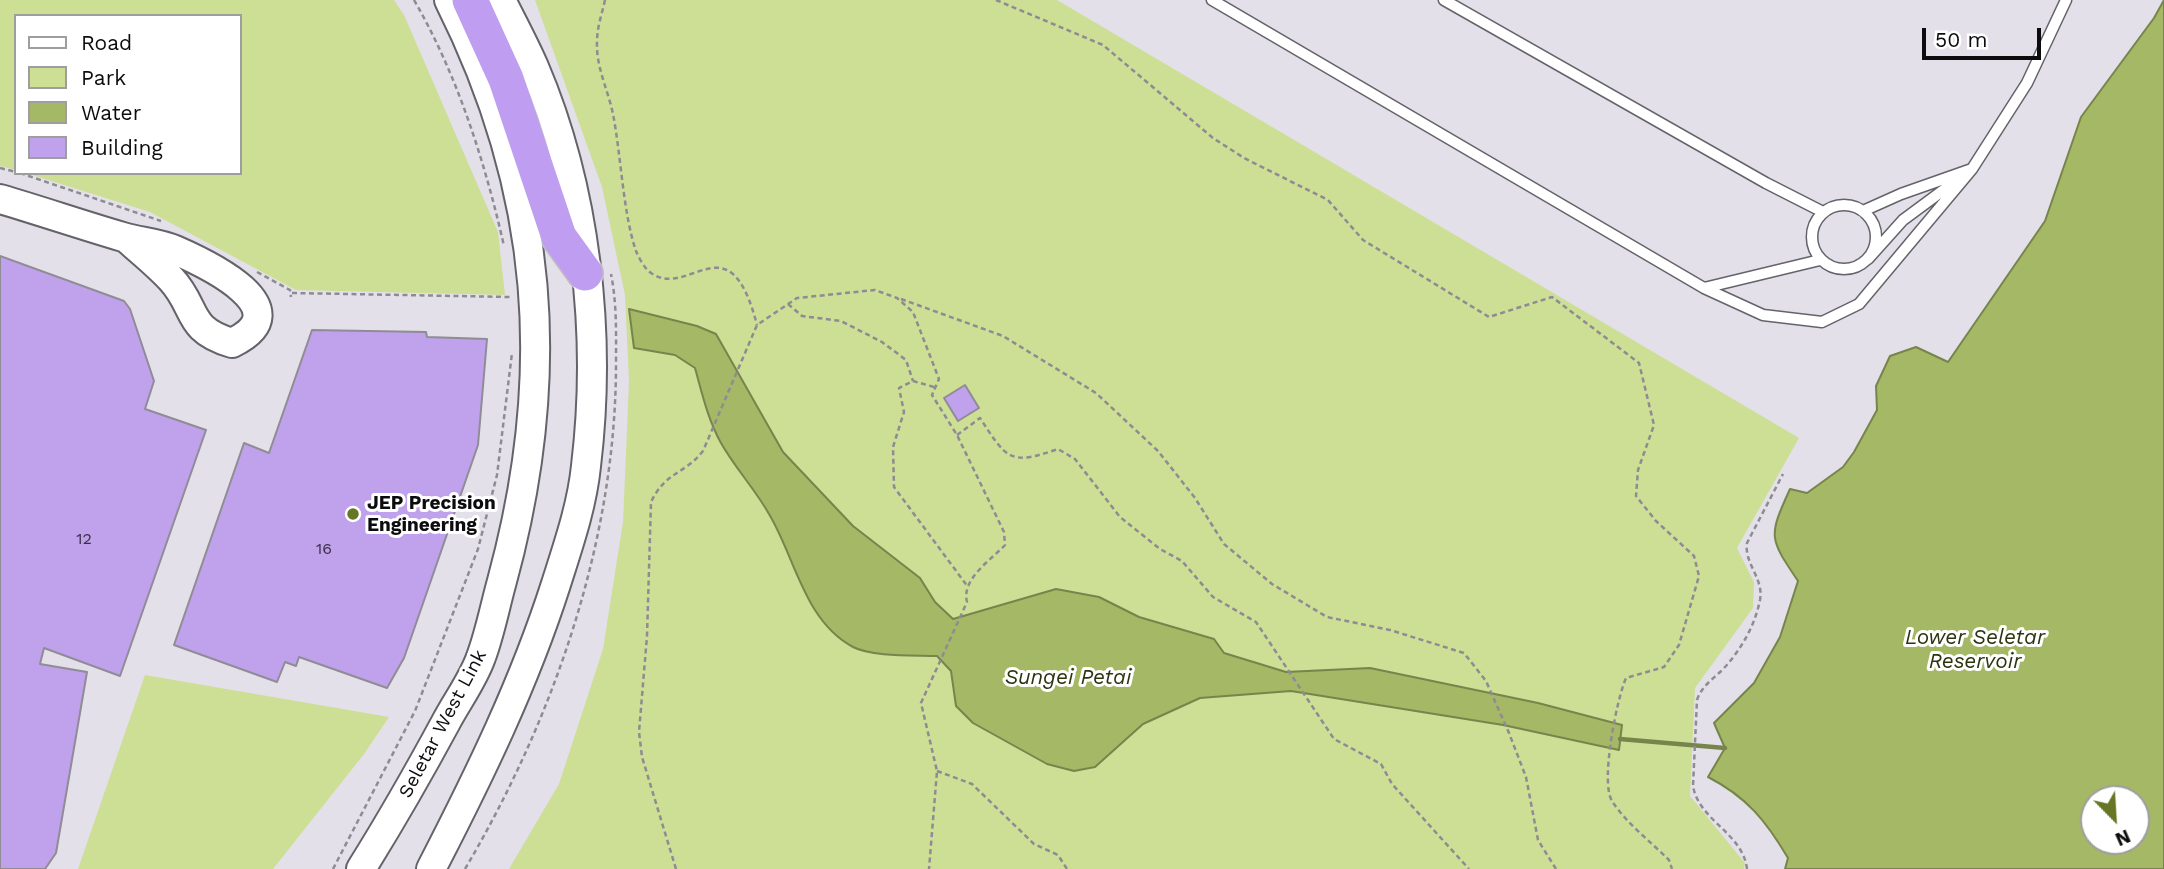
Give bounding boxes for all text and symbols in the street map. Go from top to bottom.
legend [14,14,242,175]
scale bar [1926,14,2045,58]
text: 50 m [1935,27,1987,52]
text: Road [81,30,132,55]
text: Park [81,65,126,90]
text: Water [81,100,141,125]
text: Building [81,135,163,160]
place label: JEP Precision Engineering [367,492,496,536]
marker: JEP Precision Engineering [345,506,361,522]
house number: 12 [76,529,92,549]
house number: 16 [316,539,332,559]
water label: Lower Seletar Reservoir [1905,625,2045,675]
street label: Seletar West Link [394,646,492,802]
water label: Sungei Petai [1005,665,1131,691]
north arrow [2080,785,2150,855]
text: N [2112,824,2134,851]

